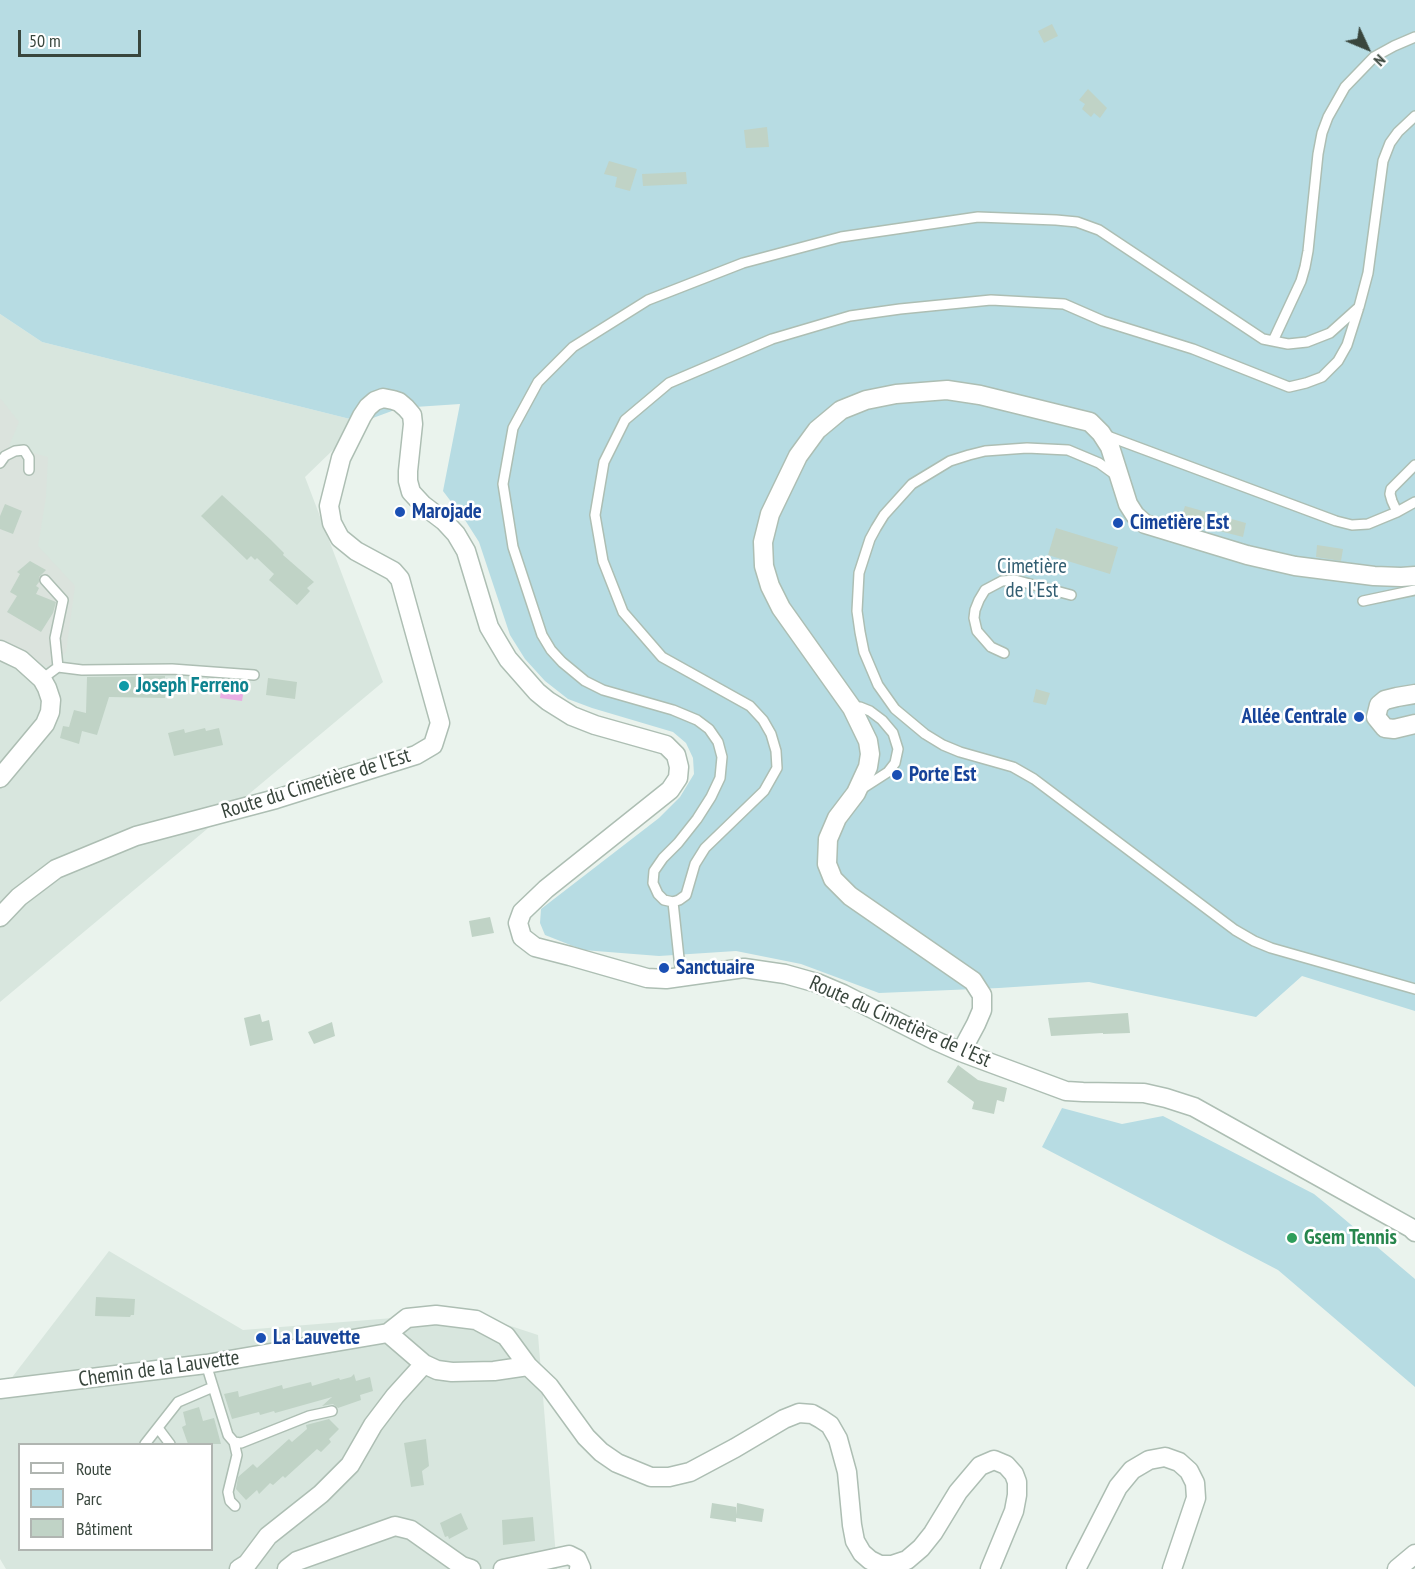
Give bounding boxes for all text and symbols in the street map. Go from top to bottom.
scale bar [21,18,144,56]
north arrow [1337,18,1397,78]
text: 50 m [29,29,61,52]
text: N [1370,50,1390,71]
place label: Marojade [412,499,482,525]
marker: Marojade [393,505,407,519]
place label: Cimetière Est [1130,510,1229,536]
marker: Cimetière Est [1111,516,1125,530]
park label: Cimetière de l'Est [997,554,1067,604]
place label: Joseph Ferreno [136,673,249,699]
marker: Joseph Ferreno [117,679,131,693]
place label: Allée Centrale [1242,704,1347,730]
marker: Allée Centrale [1352,710,1366,724]
street label: Route du Cimetière de l'Est [219,743,413,825]
place label: Porte Est [909,762,976,788]
marker: Porte Est [890,768,904,782]
place label: Sanctuaire [676,955,755,981]
marker: Sanctuaire [657,961,671,975]
street label: Route du Cimetière de l'Est [805,971,995,1073]
place label: Gsem Tennis [1304,1225,1397,1251]
marker: Gsem Tennis [1285,1231,1299,1245]
place label: La Lauvette [273,1325,360,1351]
marker: La Lauvette [254,1331,268,1345]
street label: Chemin de la Lauvette [77,1345,241,1393]
legend [18,1443,213,1551]
text: Route [76,1457,112,1480]
text: Parc [76,1487,102,1510]
text: Bâtiment [76,1517,133,1540]

